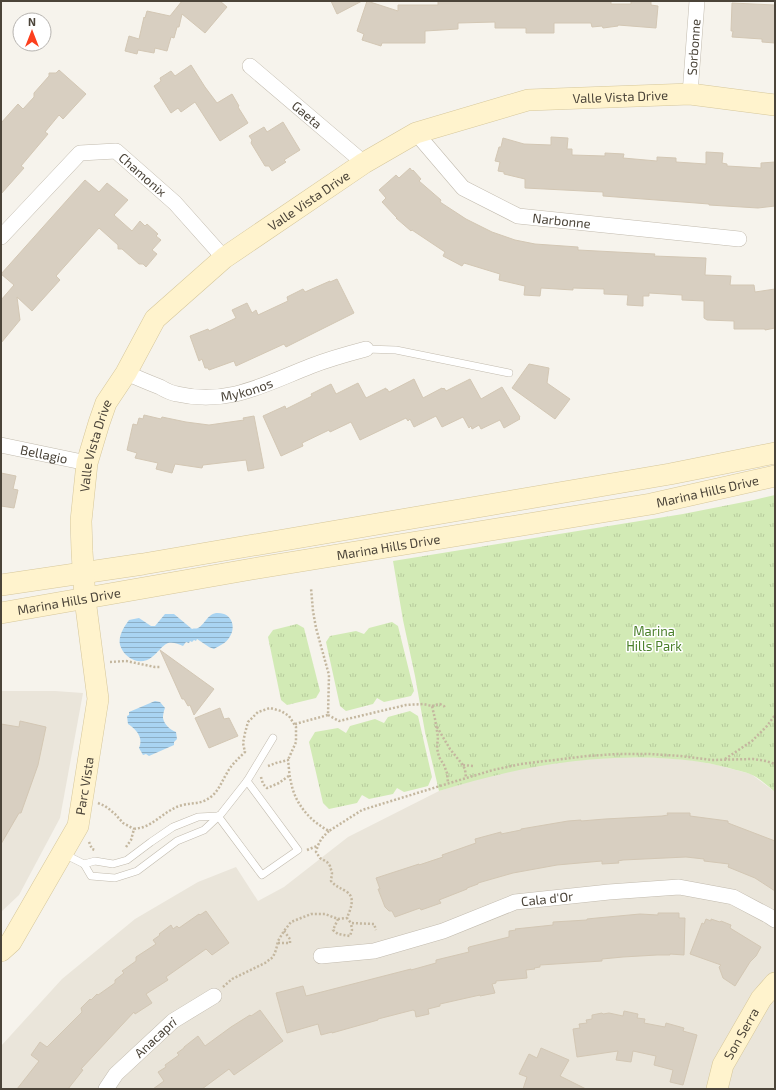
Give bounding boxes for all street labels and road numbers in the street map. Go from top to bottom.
street label: Sorbonne [683,18,704,76]
street label: Valle Vista Drive [572,87,668,106]
street label: Gaeta [289,97,325,132]
street label: Chamonix [115,149,170,200]
street label: Valle Vista Drive [265,167,353,234]
street label: Narbonne [532,210,592,232]
street label: Mykonos [219,375,275,405]
street label: Valle Vista Drive [76,396,115,493]
street label: Bellagio [19,441,69,467]
street label: Marina Hills Drive [655,472,760,511]
street label: Marina Hills Drive [335,530,441,563]
street label: Marina Hills Drive [16,584,122,618]
street label: Parc Vista [72,756,97,816]
street label: Cala d'Or [520,888,574,909]
street label: Son Serra [720,1005,762,1062]
street label: Anacapri [131,1013,179,1061]

